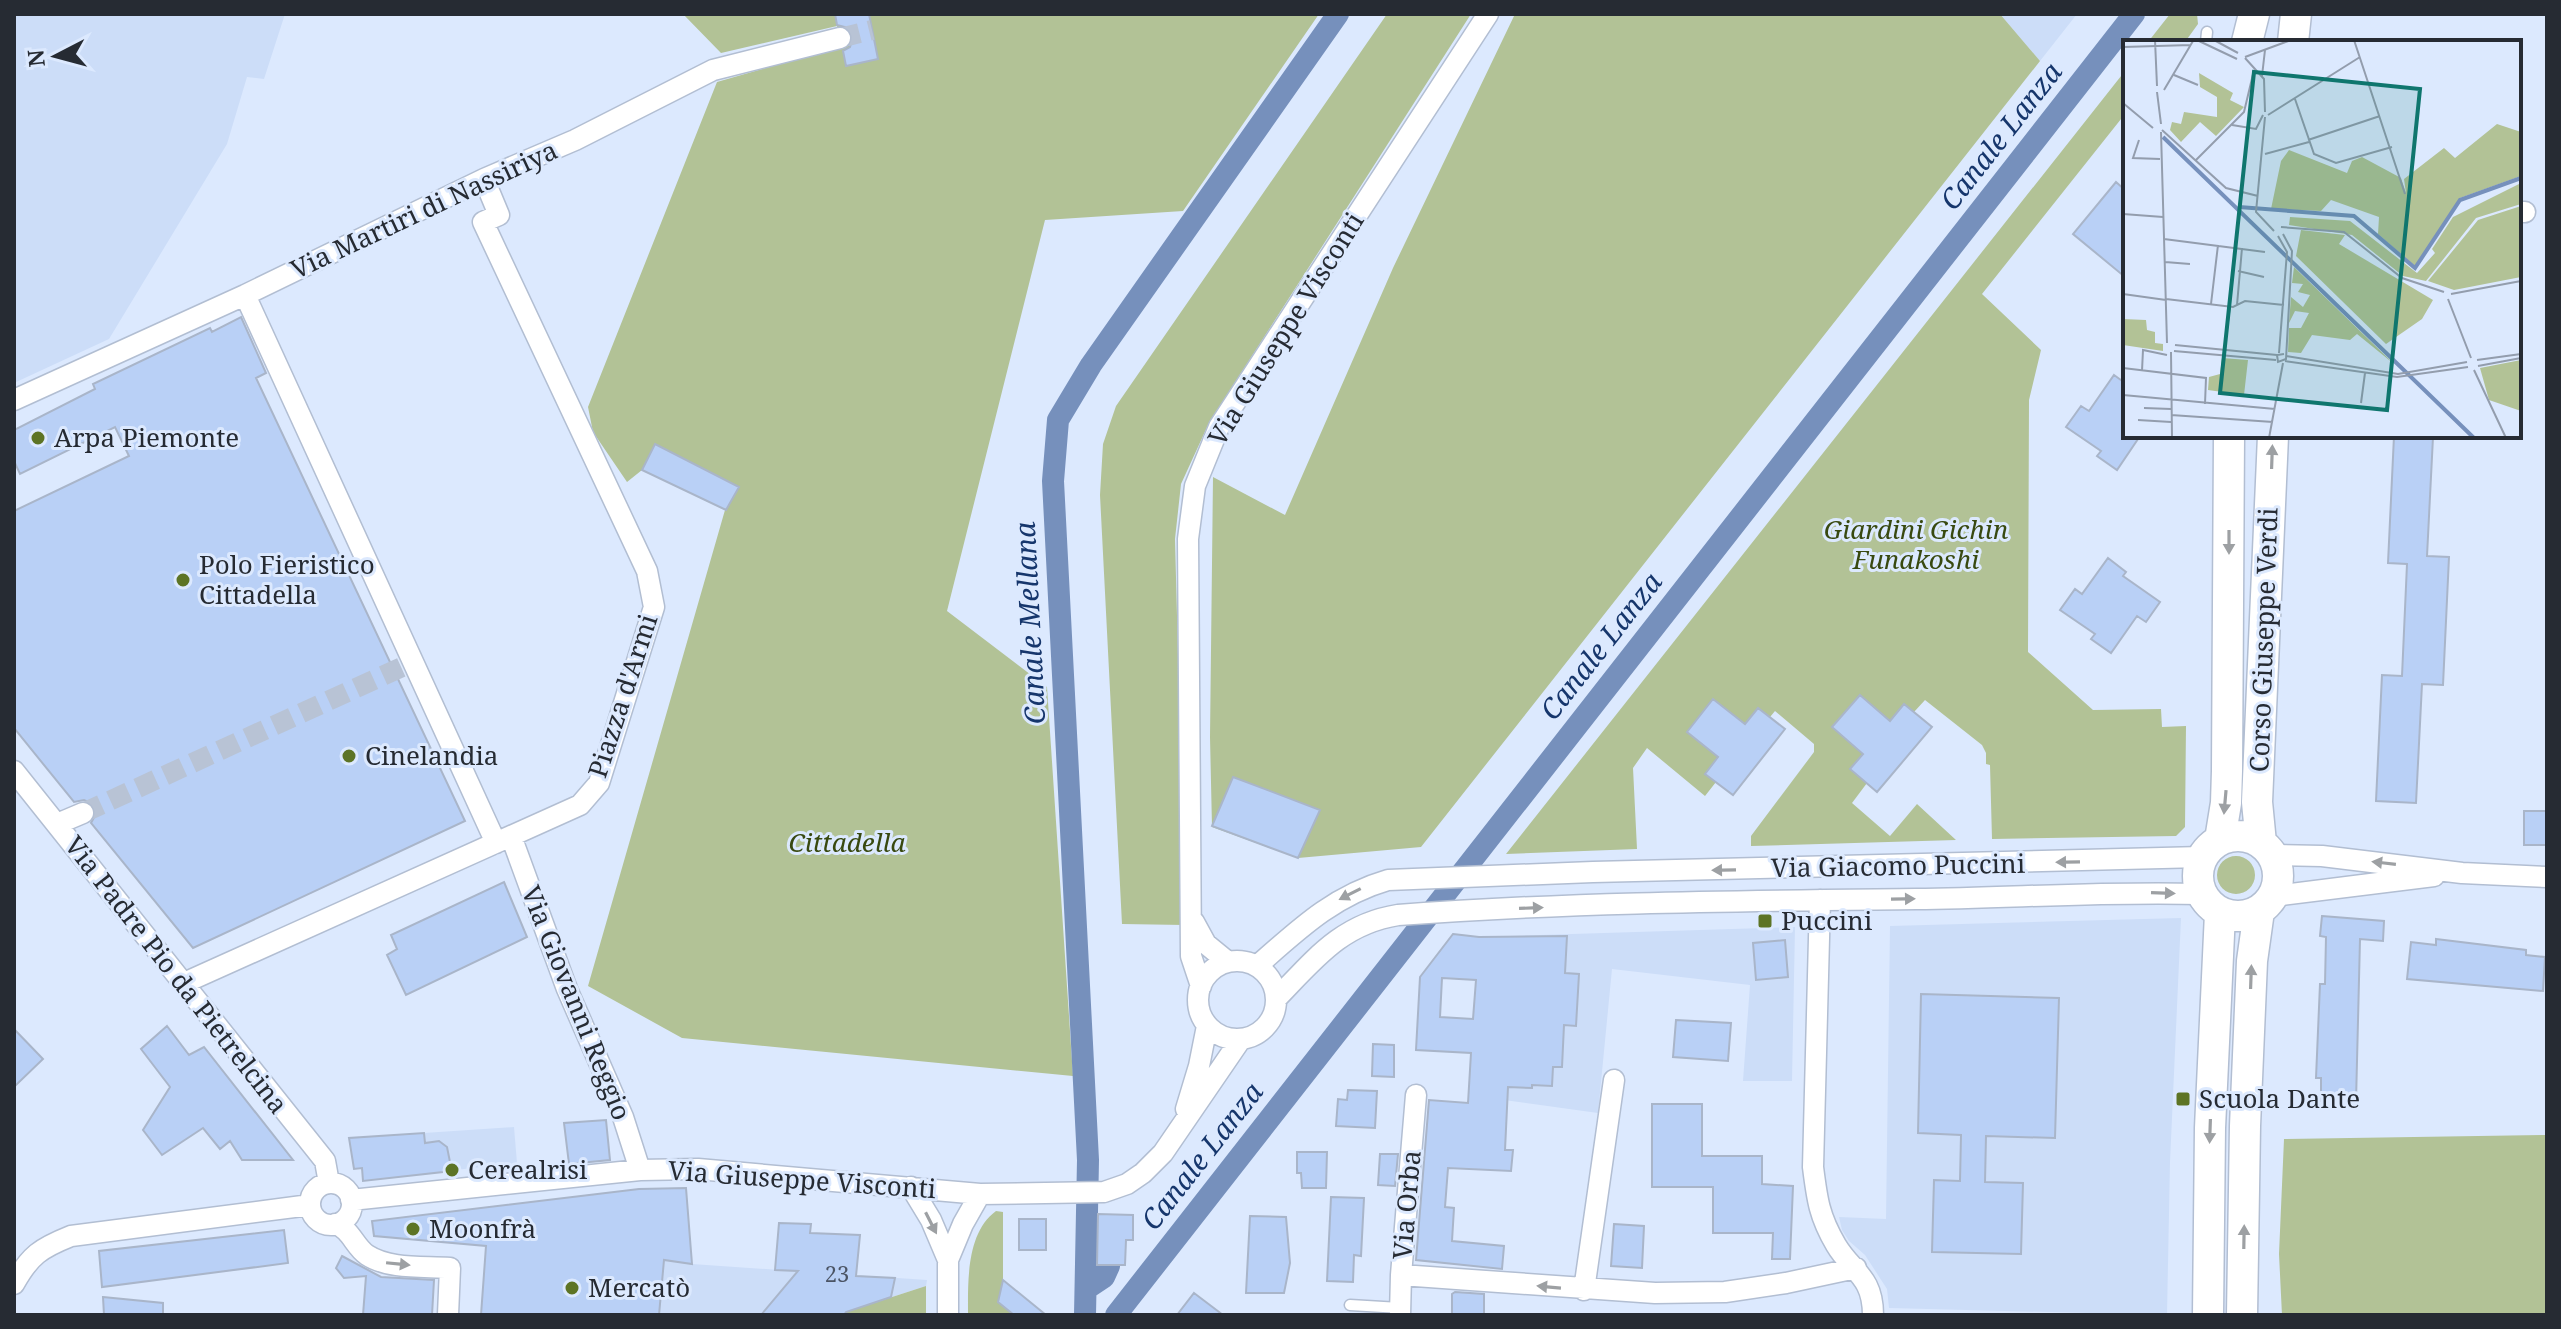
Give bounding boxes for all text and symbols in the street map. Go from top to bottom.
north arrow [16,16,96,96]
inset map [2123,40,2521,438]
text: N [19,48,51,68]
water label: Canale Lanza [1931,53,2070,217]
street label: Via Martiri di Nassiriya [284,131,563,287]
street label: Via Giuseppe Visconti [1199,205,1372,452]
place label: Arpa Piemonte [54,419,239,455]
marker: Arpa Piemonte [29,429,47,447]
one-way arrow [2265,444,2278,469]
street label: Corso Giuseppe Verdi [2240,507,2286,773]
park label: Giardini Gichin Funakoshi [1824,511,2009,577]
water label: Canale Mellana [1005,520,1053,725]
one-way arrow [2223,530,2235,555]
place label: Polo Fieristico Cittadella [199,546,375,612]
water label: Canale Lanza [1531,563,1670,727]
marker: Polo Fieristico Cittadella [174,571,192,589]
street label: Piazza d'Armi [579,609,665,782]
place label: Cinelandia [365,737,498,773]
marker: Cinelandia [340,747,358,765]
one-way arrow [2218,790,2231,815]
park label: Cittadella [788,824,906,860]
street label: Via Padre Pio da Pietrelcina [57,828,297,1121]
street label: Via Giacomo Puccini [1771,845,2025,885]
one-way arrow [2055,855,2080,868]
one-way arrow [2371,856,2396,869]
one-way arrow [1711,863,1736,876]
street label: Via Giovanni Reggio [513,880,640,1125]
one-way arrow [1339,887,1362,900]
one-way arrow [2151,887,2176,899]
one-way arrow [1891,893,1916,905]
one-way arrow [1519,901,1544,914]
place label: Puccini [1781,902,1872,938]
marker: Puccini [1756,912,1774,930]
one-way arrow [2245,964,2258,989]
water label: Canale Lanza [1132,1073,1271,1237]
place label: Scuola Dante [2199,1080,2360,1116]
marker: Scuola Dante [2174,1090,2192,1108]
one-way arrow [2204,1119,2216,1144]
street label: Via Orba [1383,1149,1429,1261]
place label: Cerealrisi [468,1151,587,1187]
street label: Via Giuseppe Visconti [667,1152,937,1206]
marker: Cerealrisi [443,1161,461,1179]
place label: Moonfrà [429,1210,536,1246]
one-way arrow [925,1211,938,1234]
marker: Moonfrà [404,1220,422,1238]
one-way arrow [2237,1224,2250,1249]
one-way arrow [385,1257,410,1270]
house number: 23 [825,1258,849,1288]
place label: Mercatò [588,1269,690,1305]
marker: Mercatò [563,1279,581,1297]
one-way arrow [1536,1280,1561,1293]

